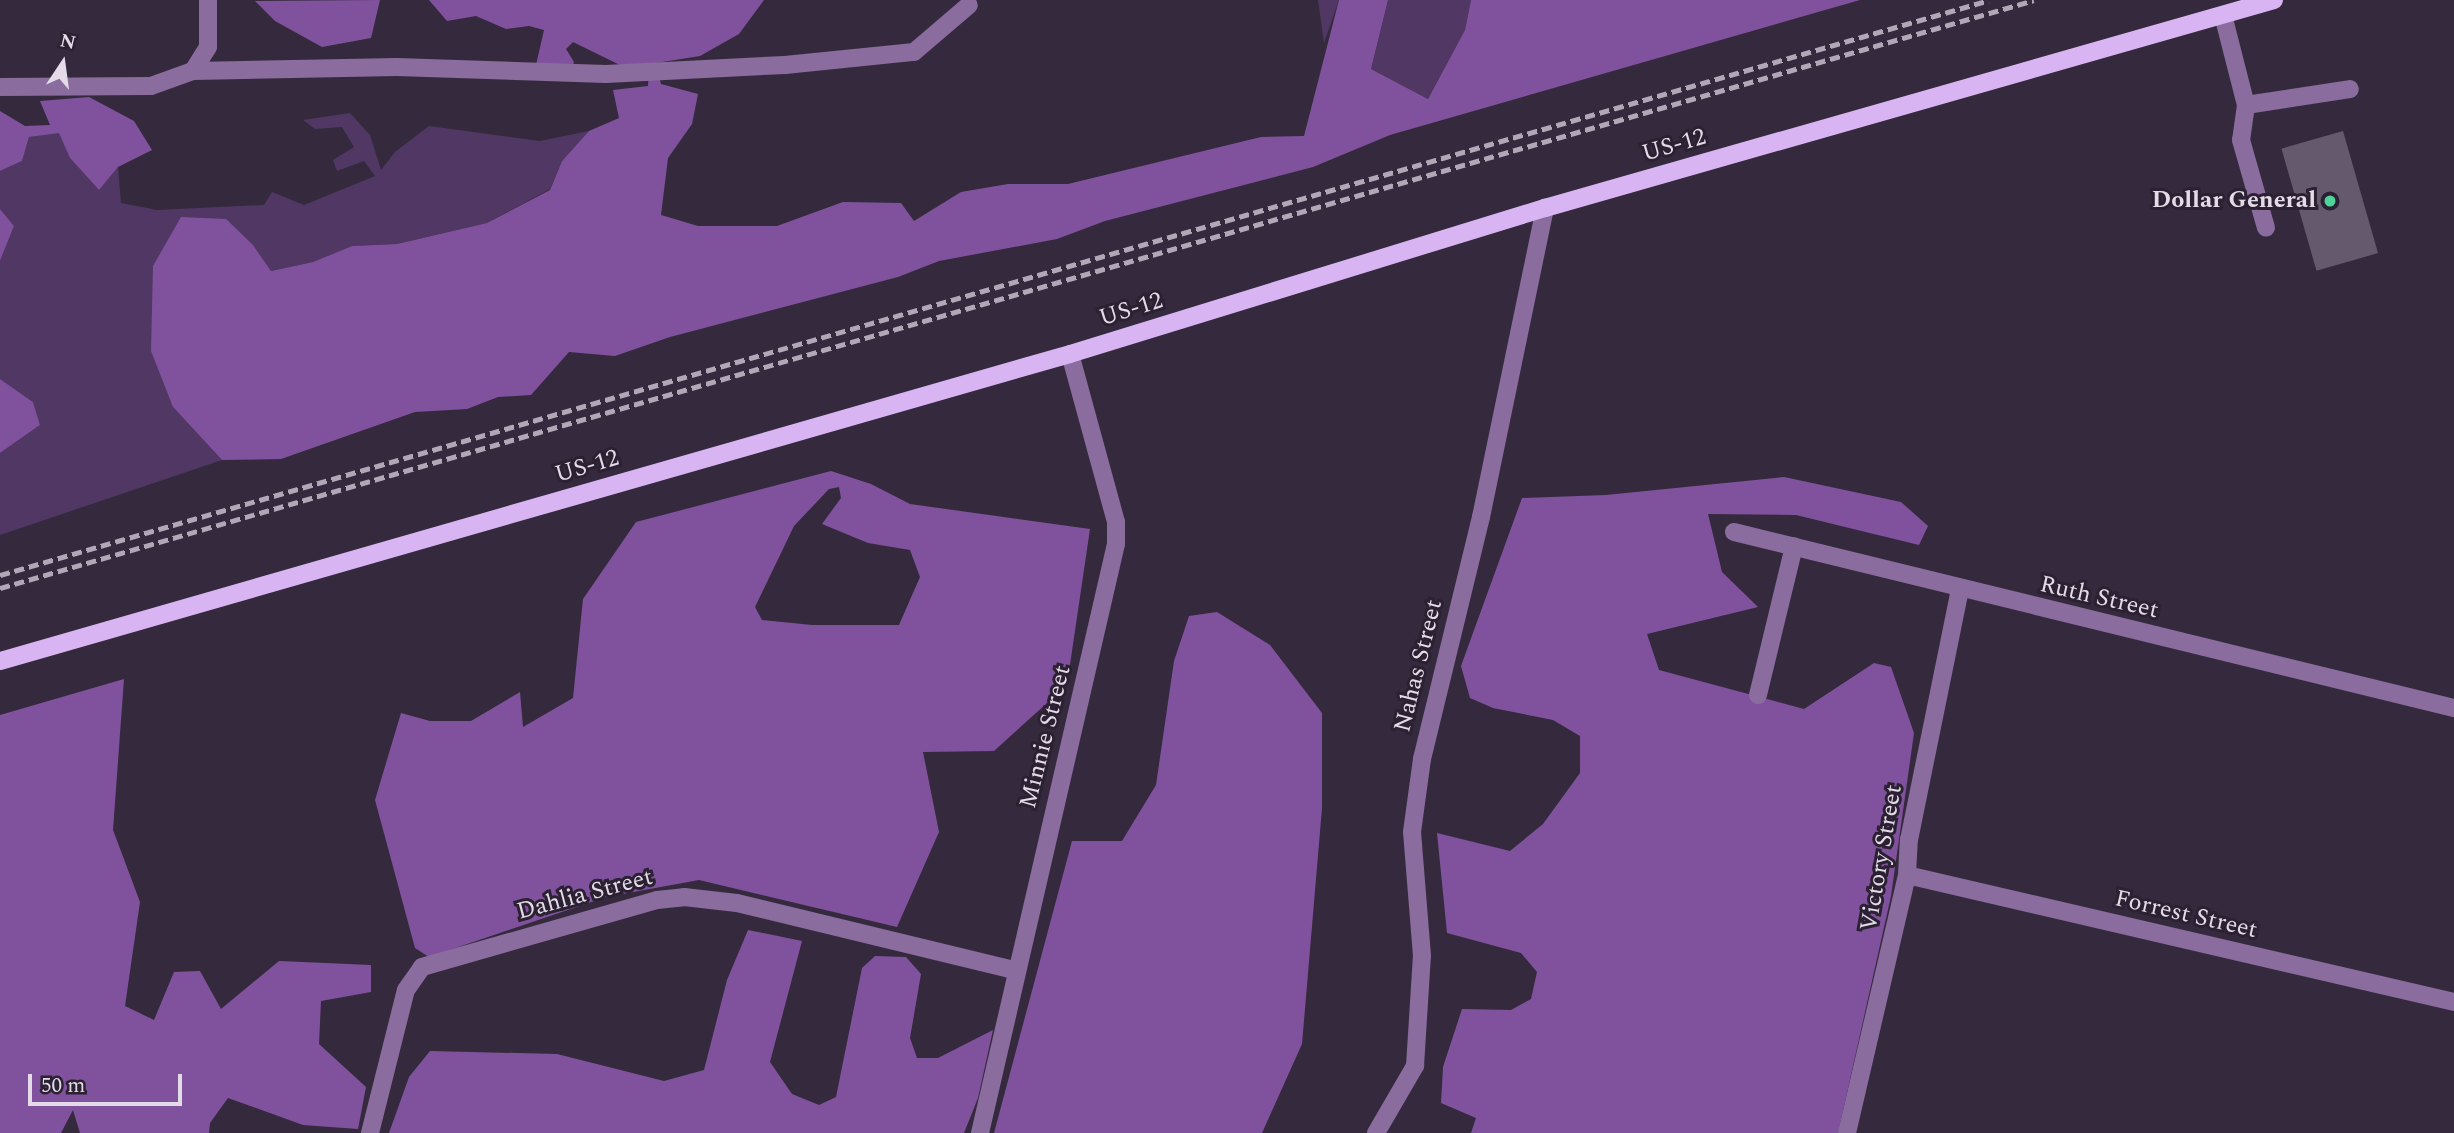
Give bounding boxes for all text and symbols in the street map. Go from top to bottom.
text: N [57,26,79,58]
north arrow [28,28,98,98]
street label: US-12 [1639,123,1709,169]
place label: Dollar General [2152,187,2316,215]
marker: Dollar General [2322,193,2338,209]
street label: US-12 [1096,287,1166,333]
street label: US-12 [552,444,622,490]
street label: Ruth Street [2037,570,2161,626]
street label: Nahas Street [1389,597,1449,735]
street label: Minnie Street [1014,662,1078,812]
street label: Victory Street [1855,783,1909,933]
street label: Dahlia Street [514,863,656,927]
street label: Forrest Street [2112,885,2260,945]
scale bar [32,1060,186,1104]
text: 50 m [41,1070,85,1102]

